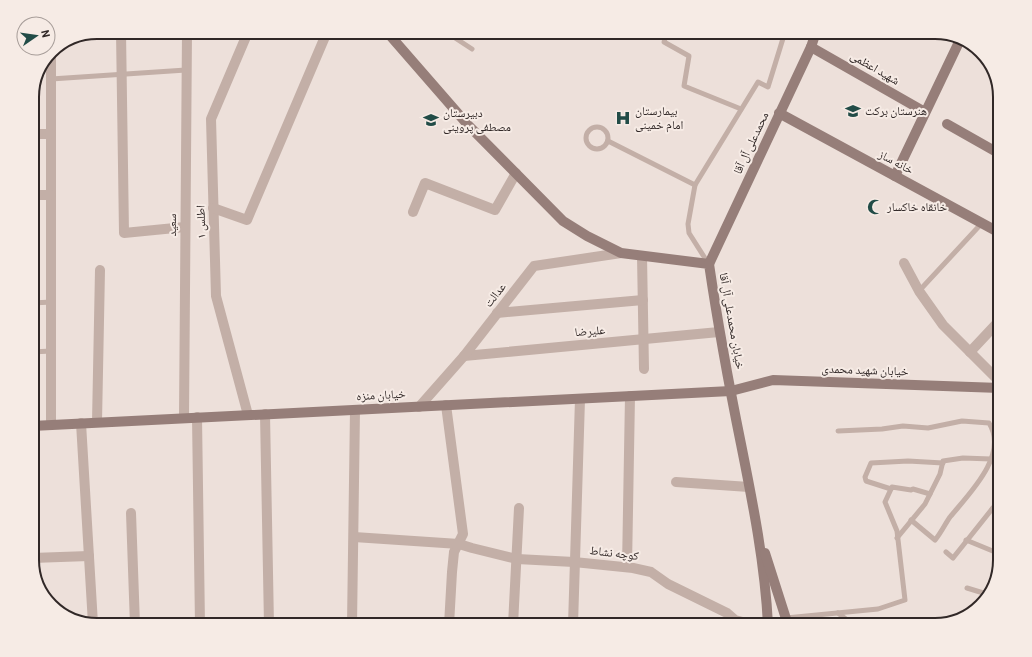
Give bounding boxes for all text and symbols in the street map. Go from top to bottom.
north arrow [16,16,56,56]
text: N [39,29,53,39]
street label: شهید اعظمی [848,47,903,88]
school or university icon: هنرستان برکت [844,102,862,120]
place label: بیمارستان امام خمینی [635,103,683,133]
place label: هنرستان برکت [865,103,927,118]
place label: دبیرستان مصطفی پروینی [443,105,511,134]
hospital icon: بیمارستان امام خمینی [614,109,632,127]
street label: محمدعلی آل آقا [730,109,772,176]
school or university icon: دبیرستان مصطفی پروینی [422,111,440,129]
street label: خانه ساز [876,146,917,176]
mosque icon: خانقاه خاکسار [866,198,884,216]
place label: خانقاه خاکسار [886,199,948,213]
street label: اطلس ۱ [192,205,209,239]
street label: سعید [164,213,179,236]
street label: خیابان محمدعلی آل آقا [716,271,748,371]
street label: عدالت [480,279,508,309]
street label: علیرضا [574,322,606,340]
street label: خیابان شهید محمدی [821,360,909,379]
street label: خیابان منزه [356,386,406,404]
street label: کوچه نشاط [589,542,640,563]

